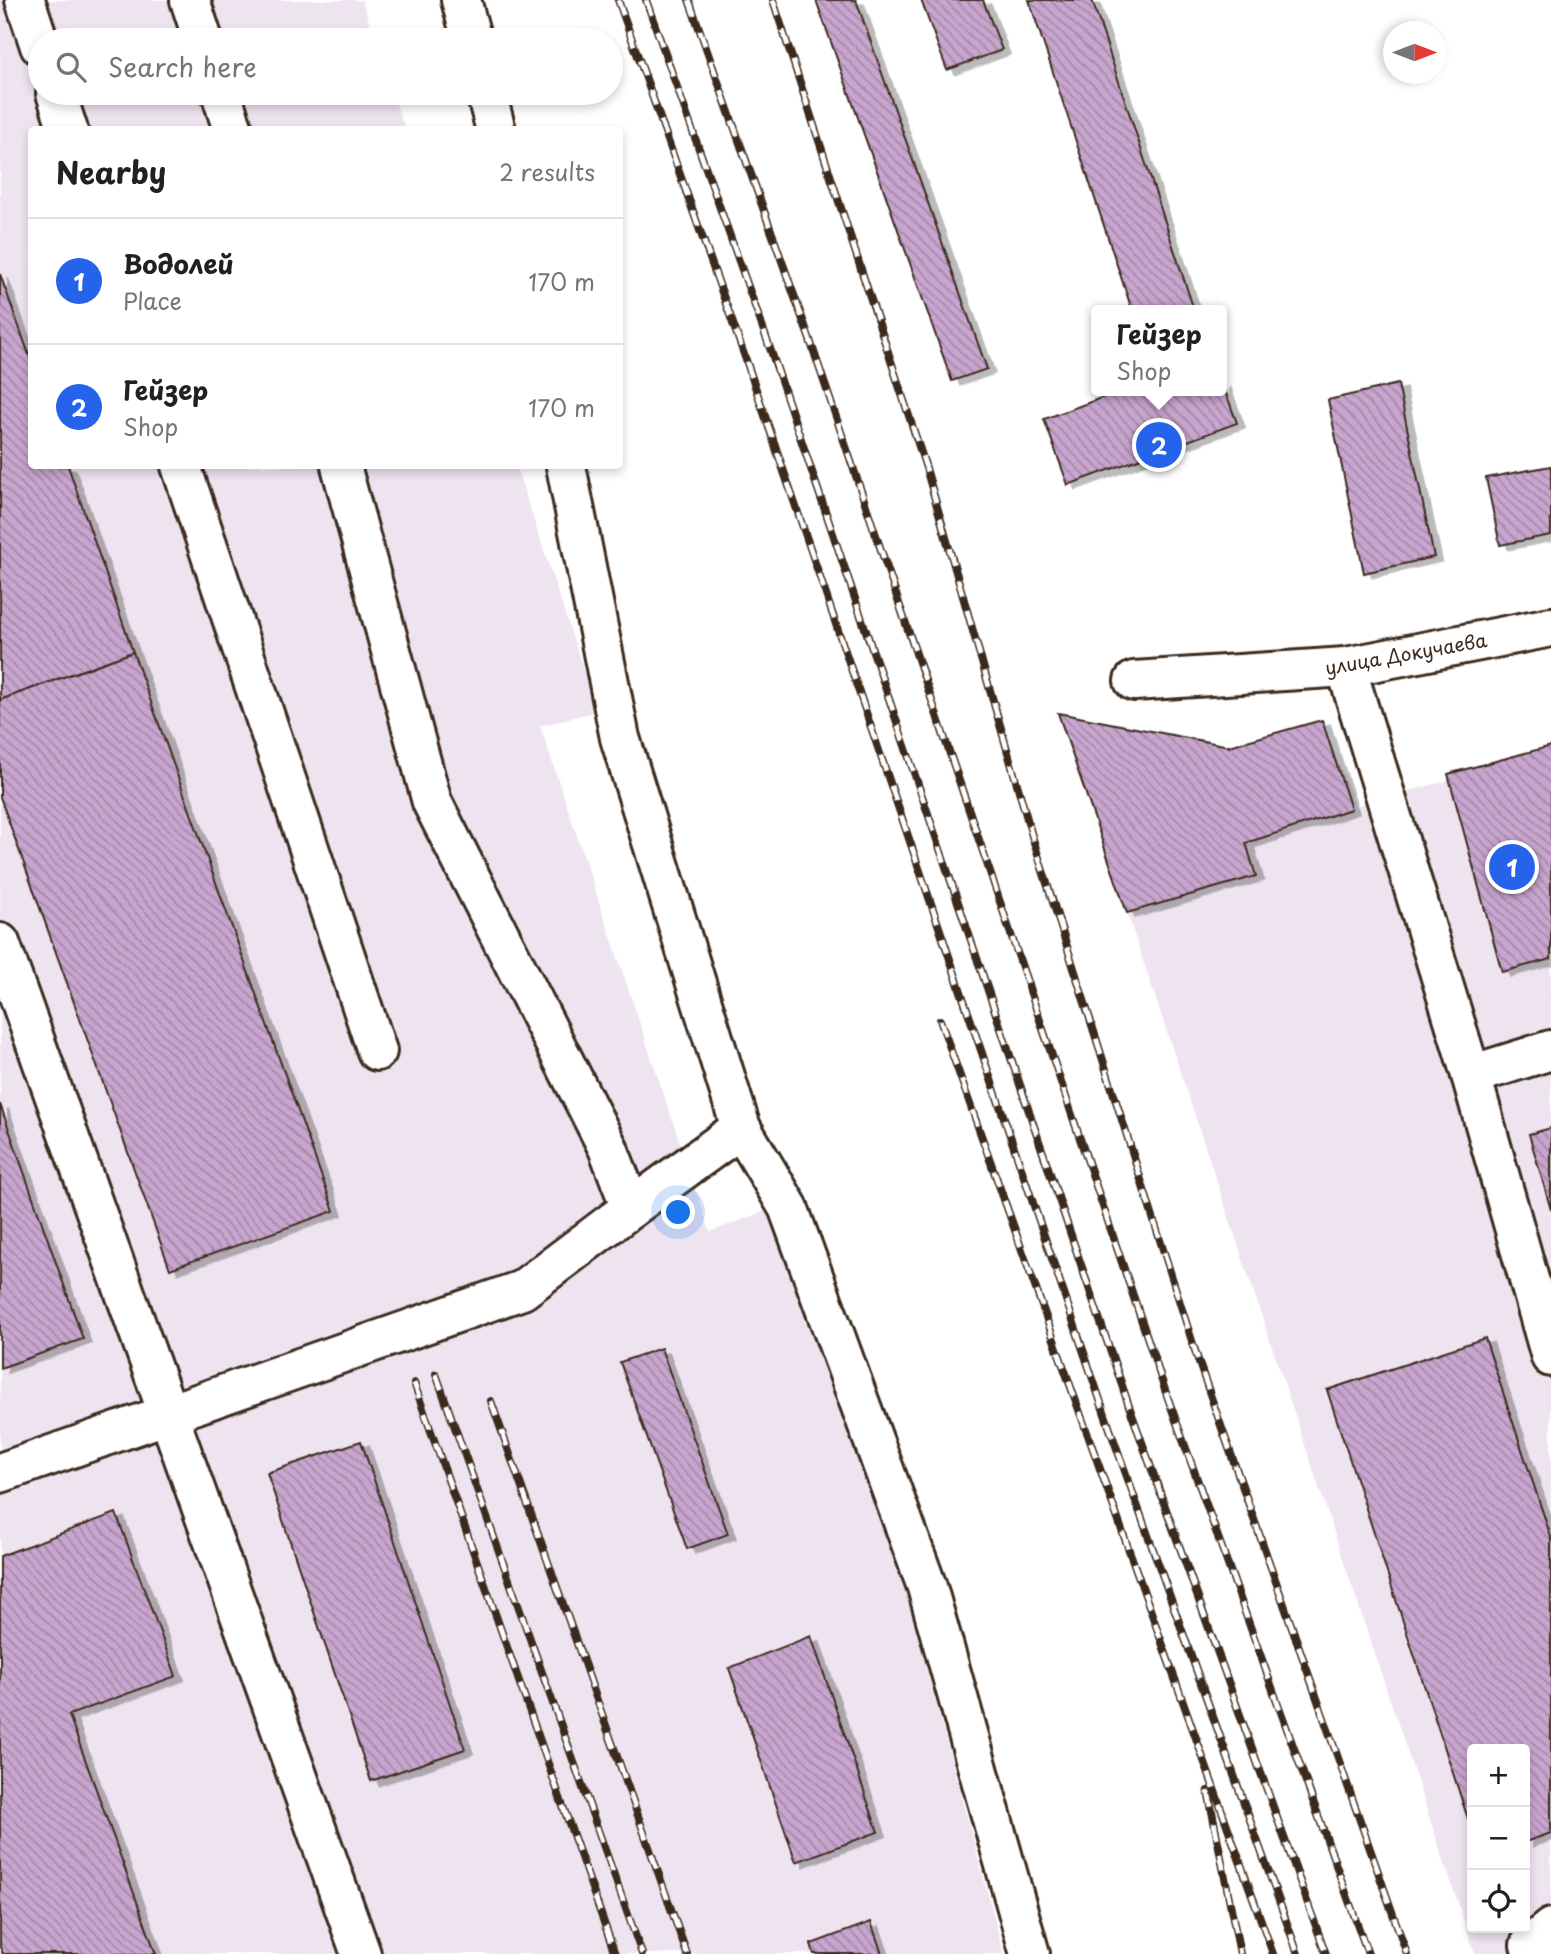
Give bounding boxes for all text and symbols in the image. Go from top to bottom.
north arrow [1383,21,1446,84]
search box [28,28,623,105]
text: Search here [108,47,257,86]
icon: search [52,48,90,86]
text: Nearby [56,149,166,194]
text: 2 results [499,154,595,189]
text: Водолей [123,244,234,283]
text: 1 [74,264,85,299]
text: 170 m [528,264,595,299]
text: Place [123,283,182,318]
popup [1091,305,1227,396]
text: Гейзер [1116,314,1202,353]
text: Shop [1116,353,1171,388]
text: Гейзер [123,370,208,409]
text: 2 [71,390,87,425]
text: 170 m [528,390,595,425]
text: Shop [123,409,178,444]
pin: 2 [1136,419,1182,471]
street label: улица Докучаева [1323,625,1489,681]
pin: 1 [1489,841,1535,893]
your location [661,1195,695,1229]
map controls [1467,1744,1530,1933]
button: + [1467,1744,1530,1807]
button: − [1467,1807,1530,1870]
button: locate [1467,1870,1530,1933]

